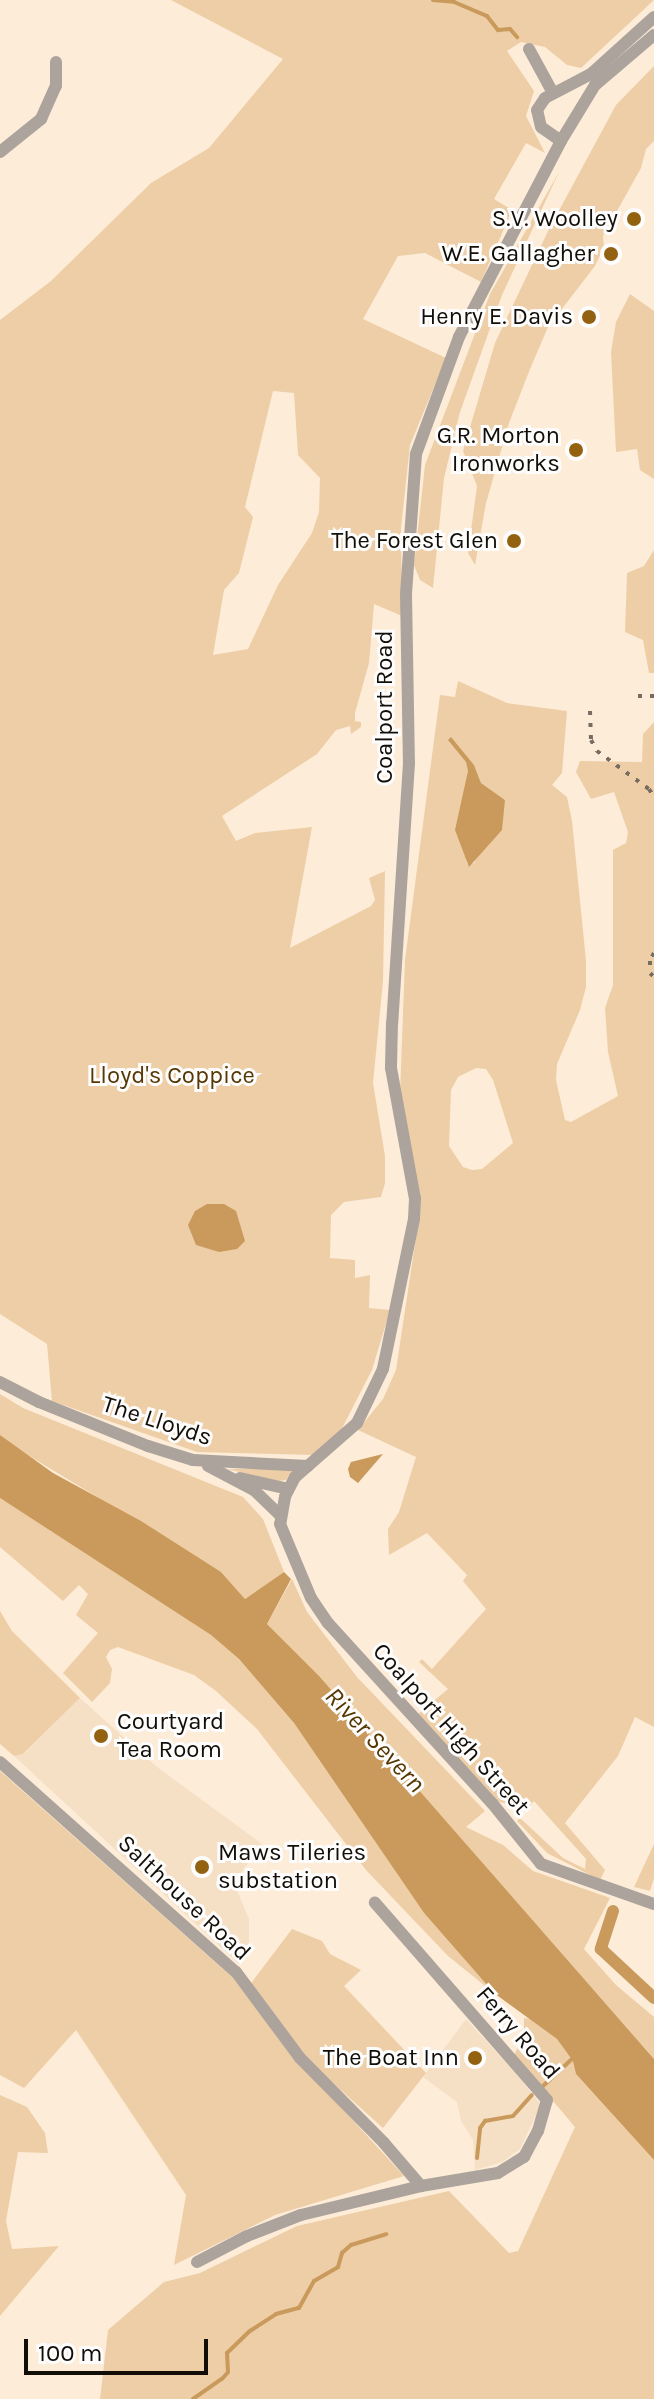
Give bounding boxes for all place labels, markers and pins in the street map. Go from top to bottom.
place label: S.V. Woolley [492,205,618,233]
marker: S.V. Woolley [625,210,643,228]
place label: W.E. Gallagher [441,240,595,268]
marker: W.E. Gallagher [602,245,620,263]
place label: Henry E. Davis [420,303,573,331]
marker: Henry E. Davis [580,308,598,326]
place label: G.R. Morton Ironworks [437,422,560,478]
marker: G.R. Morton Ironworks [567,441,585,459]
place label: The Forest Glen [331,527,498,555]
marker: The Forest Glen [505,532,523,550]
place label: Courtyard Tea Room [117,1708,224,1764]
marker: Courtyard Tea Room [92,1727,110,1745]
place label: Maws Tileries substation [218,1839,366,1895]
marker: Maws Tileries substation [193,1858,211,1876]
place label: The Boat Inn [323,2044,459,2072]
marker: The Boat Inn [466,2049,484,2067]

